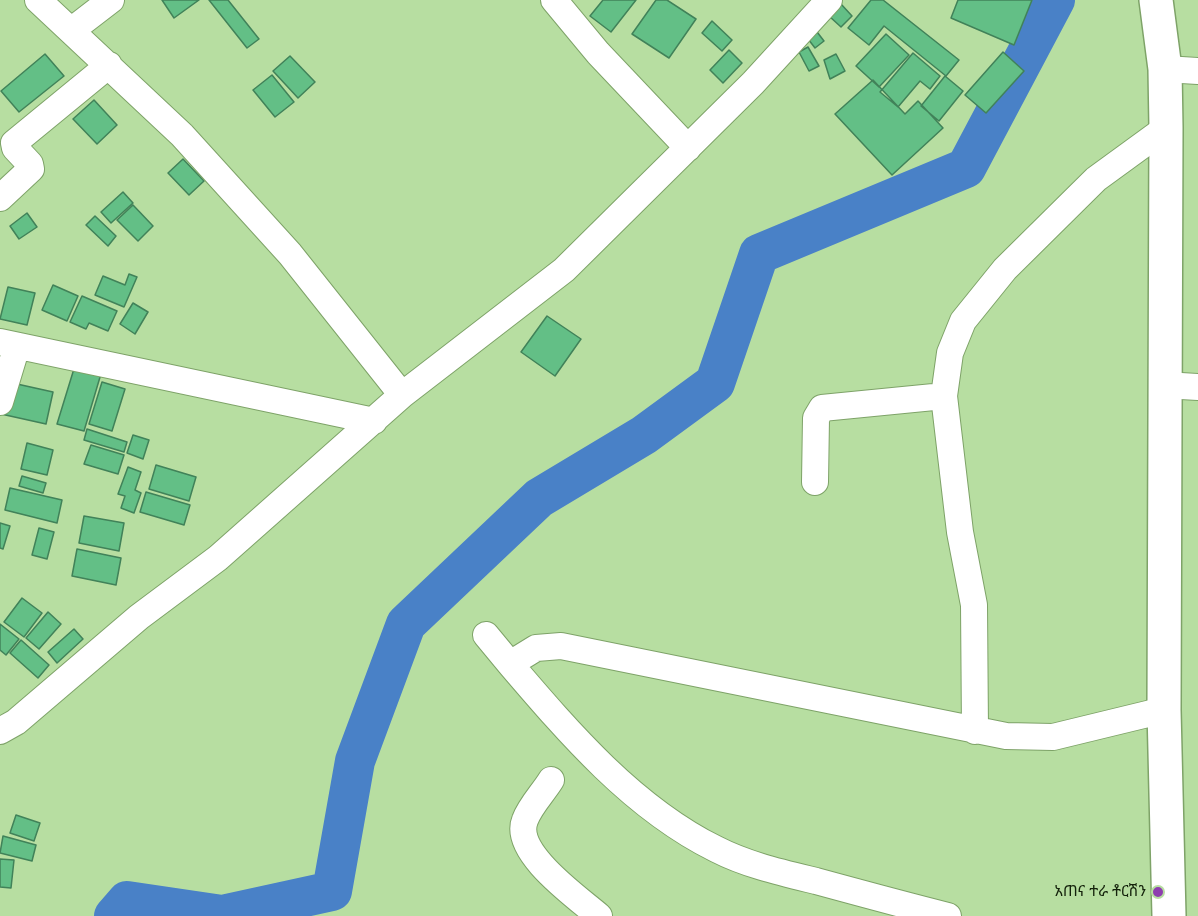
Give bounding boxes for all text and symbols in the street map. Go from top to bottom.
place label: አጠና ተራ ቶርሽን [1055,883,1146,901]
marker: አጠና ተራ ቶርሽን [1151,885,1165,899]

